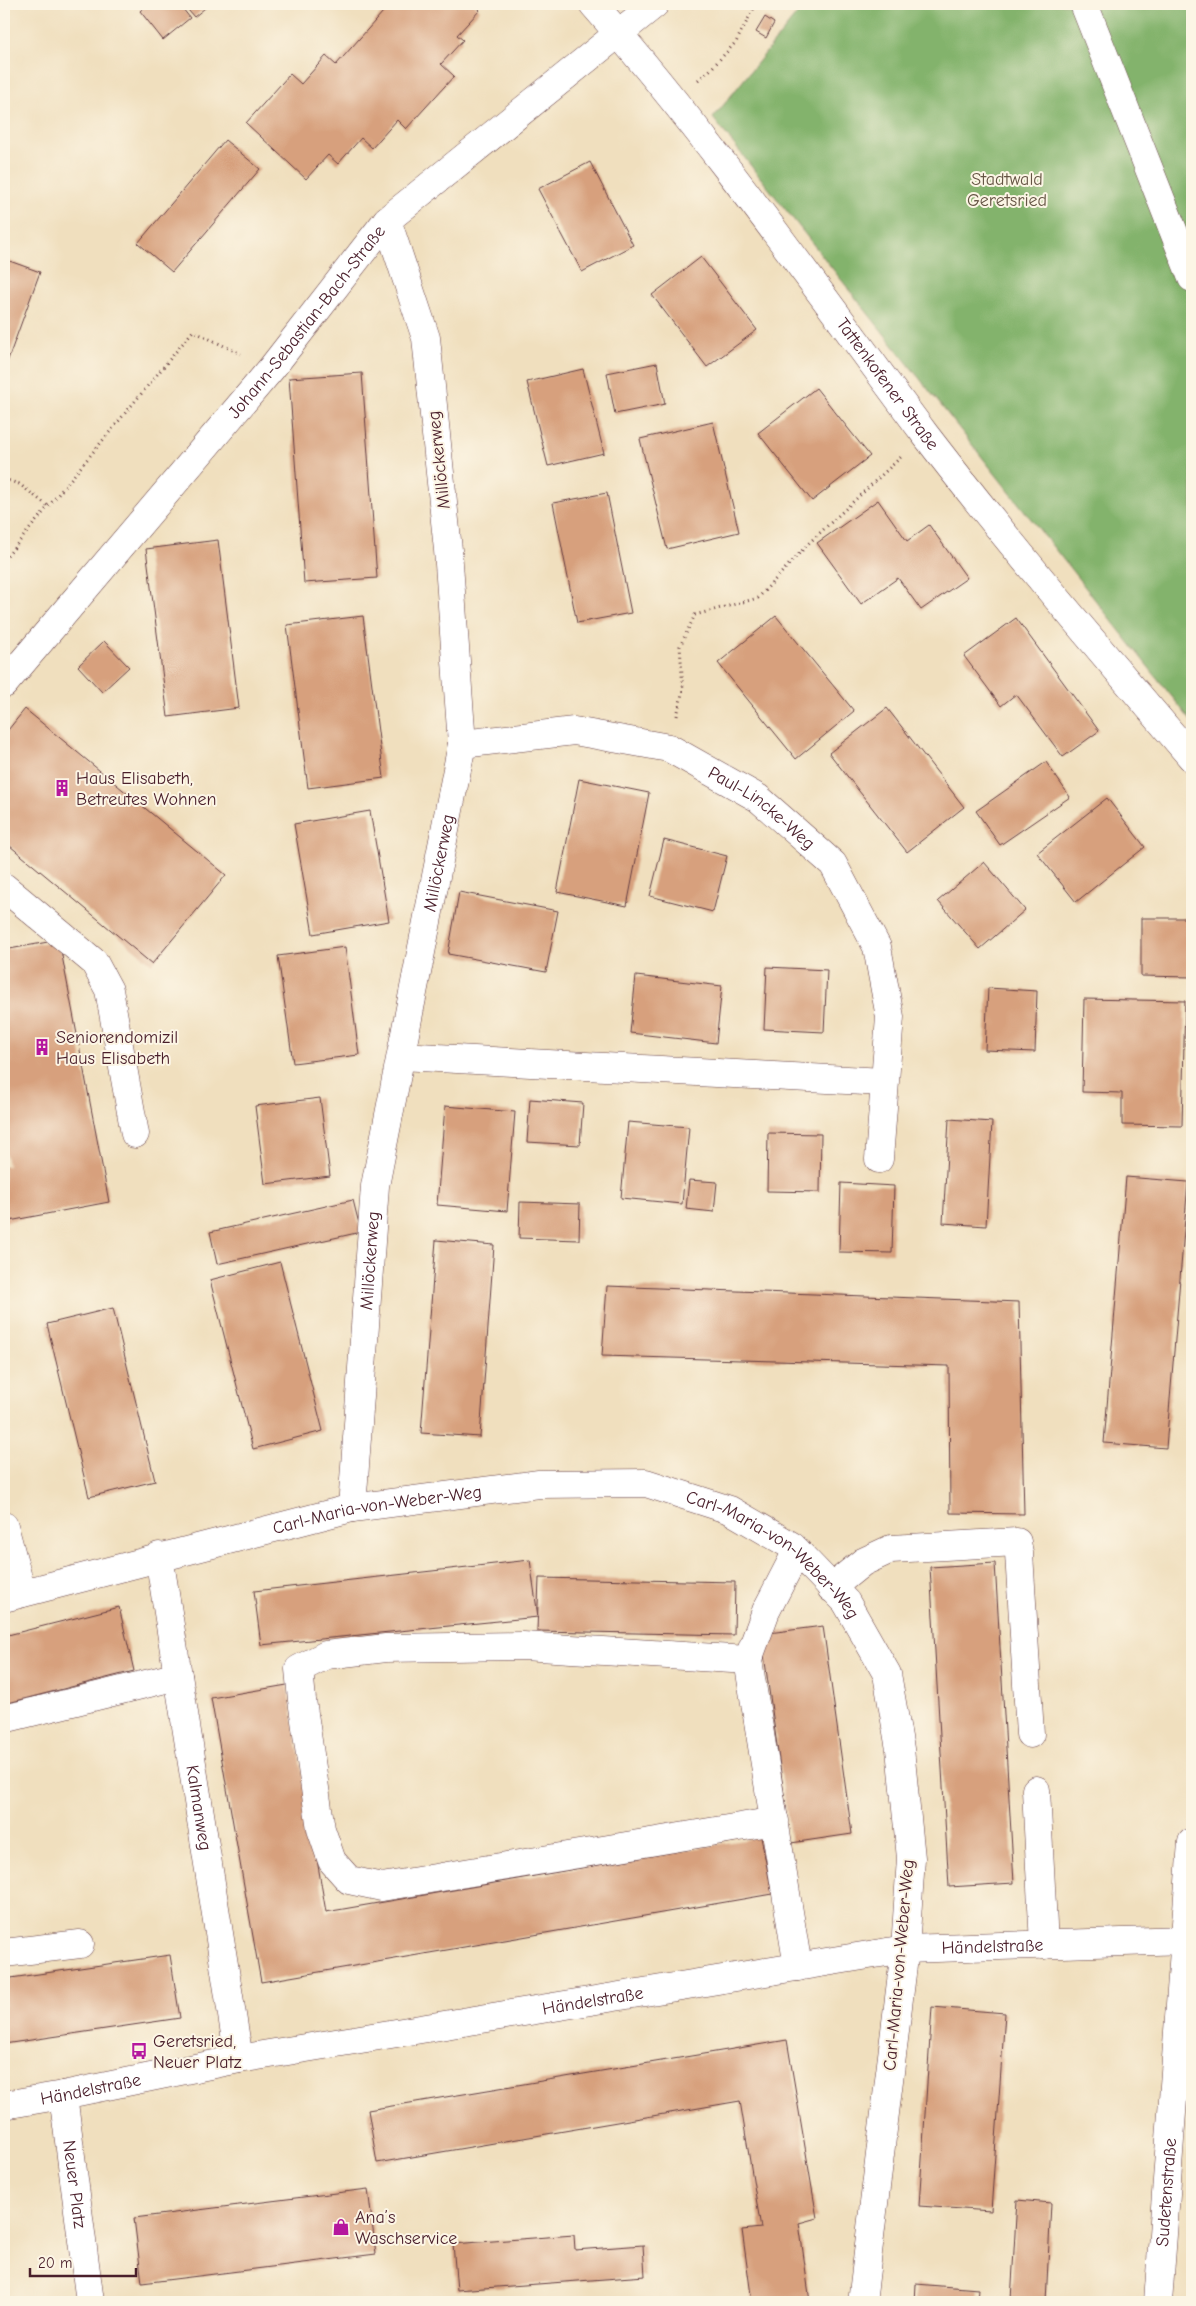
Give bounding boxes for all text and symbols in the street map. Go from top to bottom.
park label: Stadtwald Geretsried [967,169,1047,211]
street label: Johann-Sebastian-Bach-Straße [223,221,390,423]
street label: Tattenkofener Straße [832,314,944,454]
street label: Millöckerweg [423,410,455,510]
street label: Paul-Lincke-Weg [705,762,819,854]
place label: Haus Elisabeth, Betreutes Wohnen [76,768,216,810]
building icon: Haus Elisabeth, Betreutes Wohnen [52,778,72,798]
street label: Millöckerweg [419,812,458,914]
place label: Seniorendomizil Haus Elisabeth [56,1027,178,1069]
building icon: Seniorendomizil Haus Elisabeth [32,1037,52,1057]
street label: Millöckerweg [356,1211,384,1311]
street label: Carl-Maria-von-Weber-Weg [270,1481,483,1539]
street label: Carl-Maria-von-Weber-Weg [684,1486,864,1622]
street label: Kalmanweg [182,1763,216,1852]
street label: Carl-Maria-von-Weber-Weg [879,1858,919,2072]
street label: Händelstraße [941,1934,1044,1958]
street label: Händelstraße [541,1982,645,2019]
place label: Geretsried, Neuer Platz [153,2031,242,2073]
bus stop icon: Geretsried, Neuer Platz [129,2041,149,2061]
street label: Händelstraße [39,2069,143,2109]
street label: Sudetenstraße [1152,2137,1181,2247]
street label: Neuer Platz [58,2139,91,2230]
place label: Ana’s Waschservice [355,2207,457,2249]
shop icon: Ana’s Waschservice [331,2217,351,2237]
scale bar [30,2246,136,2278]
text: 20 m [38,2254,72,2272]

